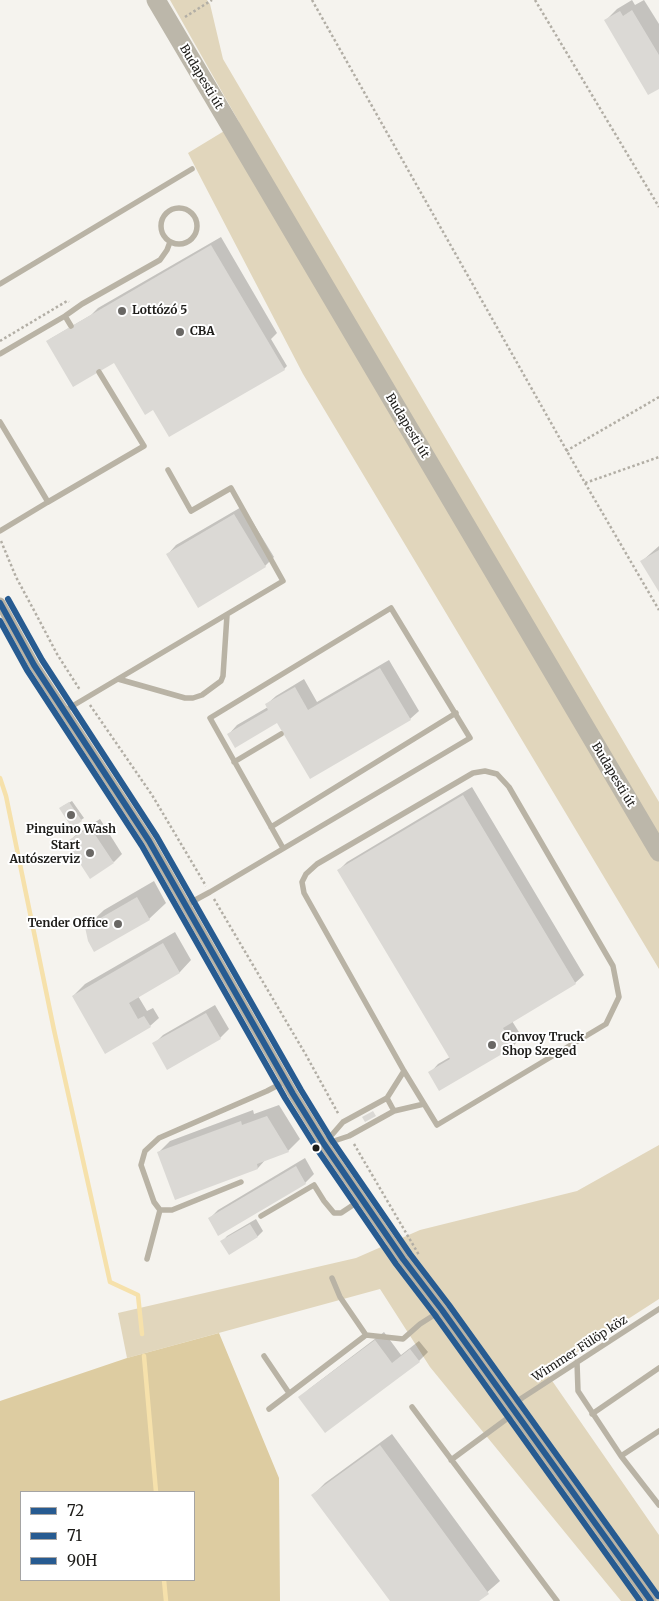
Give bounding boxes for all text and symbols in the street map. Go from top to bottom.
street label: Budapesti út [176,42,226,112]
place label: Lottózó 5 [132,304,187,318]
marker: Lottózó 5 [116,305,128,317]
place label: CBA [190,325,215,339]
marker: CBA [174,326,186,338]
street label: Budapesti út [382,391,432,461]
street label: Budapesti út [588,740,638,810]
marker: Pinguino Wash [65,809,77,821]
place label: Pinguino Wash [26,823,116,837]
place label: Start Autószerviz [10,839,80,867]
marker: Start Autószerviz [84,847,96,859]
place label: Tender Office [28,917,108,931]
marker: Tender Office [112,918,124,930]
place label: Convoy Truck Shop Szeged [502,1031,584,1059]
marker: Convoy Truck Shop Szeged [486,1039,498,1051]
unlabelled marker [311,1143,321,1153]
street label: Wimmer Fülöp köz [530,1313,630,1385]
legend [20,1491,195,1581]
text: 72 [67,1501,84,1520]
text: 71 [67,1526,82,1545]
text: 90H [67,1551,97,1570]

